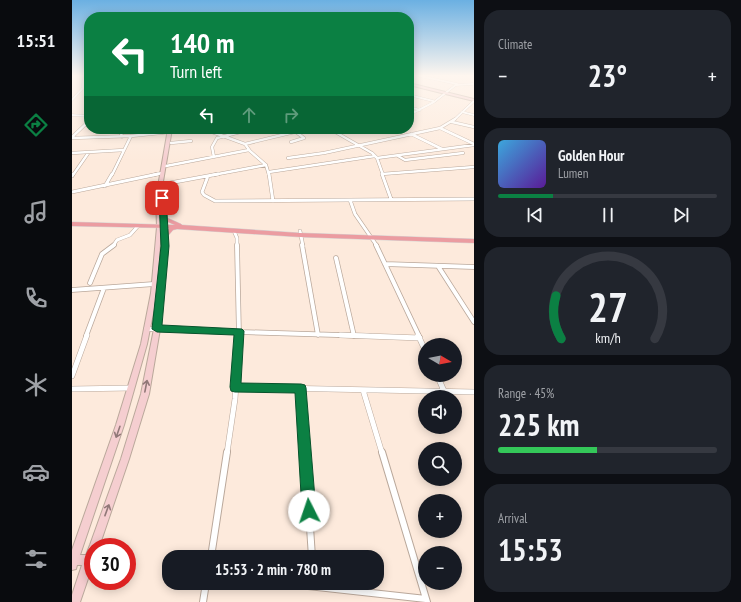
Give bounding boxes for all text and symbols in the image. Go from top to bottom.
text: 140 m [170,24,234,61]
icon: left [104,28,156,80]
text: 15:51 [17,29,55,52]
text: Climate [498,36,532,53]
text: 23° [588,56,627,95]
text: Turn left [170,60,222,83]
text: − [498,62,507,90]
text: + [708,62,717,90]
icon: left [196,104,218,126]
icon: ahead [238,104,260,126]
icon: right [280,104,302,126]
icon: directions [22,111,50,139]
text: Golden Hour [558,146,625,165]
text: Lumen [558,165,588,182]
pin [145,181,179,215]
icon: arrive [151,187,173,209]
icon: music [22,198,50,226]
icon: previous [524,204,546,226]
icon: pause [597,204,619,226]
icon: next [670,204,692,226]
text: 27 [588,280,627,333]
icon: phone [22,284,50,312]
text: km/h [595,328,620,347]
north arrow [418,338,462,382]
map controls [418,338,462,590]
icon: climate [22,371,50,399]
one-way arrow [143,380,151,393]
text: Range · 45% [498,385,554,402]
button: sound [418,390,462,434]
text: 225 km [498,405,579,444]
one-way arrow [113,425,121,437]
button: search [418,442,462,486]
icon: car [22,458,50,486]
position arrow [288,490,330,532]
button: + [418,494,462,538]
one-way arrow [104,504,111,517]
text: Arrival [498,510,527,527]
text: 15:53 [498,530,563,569]
speed limit sign: 30 [84,538,136,590]
icon: filters [22,545,50,573]
button: − [418,546,462,590]
text: 15:53 · 2 min · 780 m [215,560,331,579]

